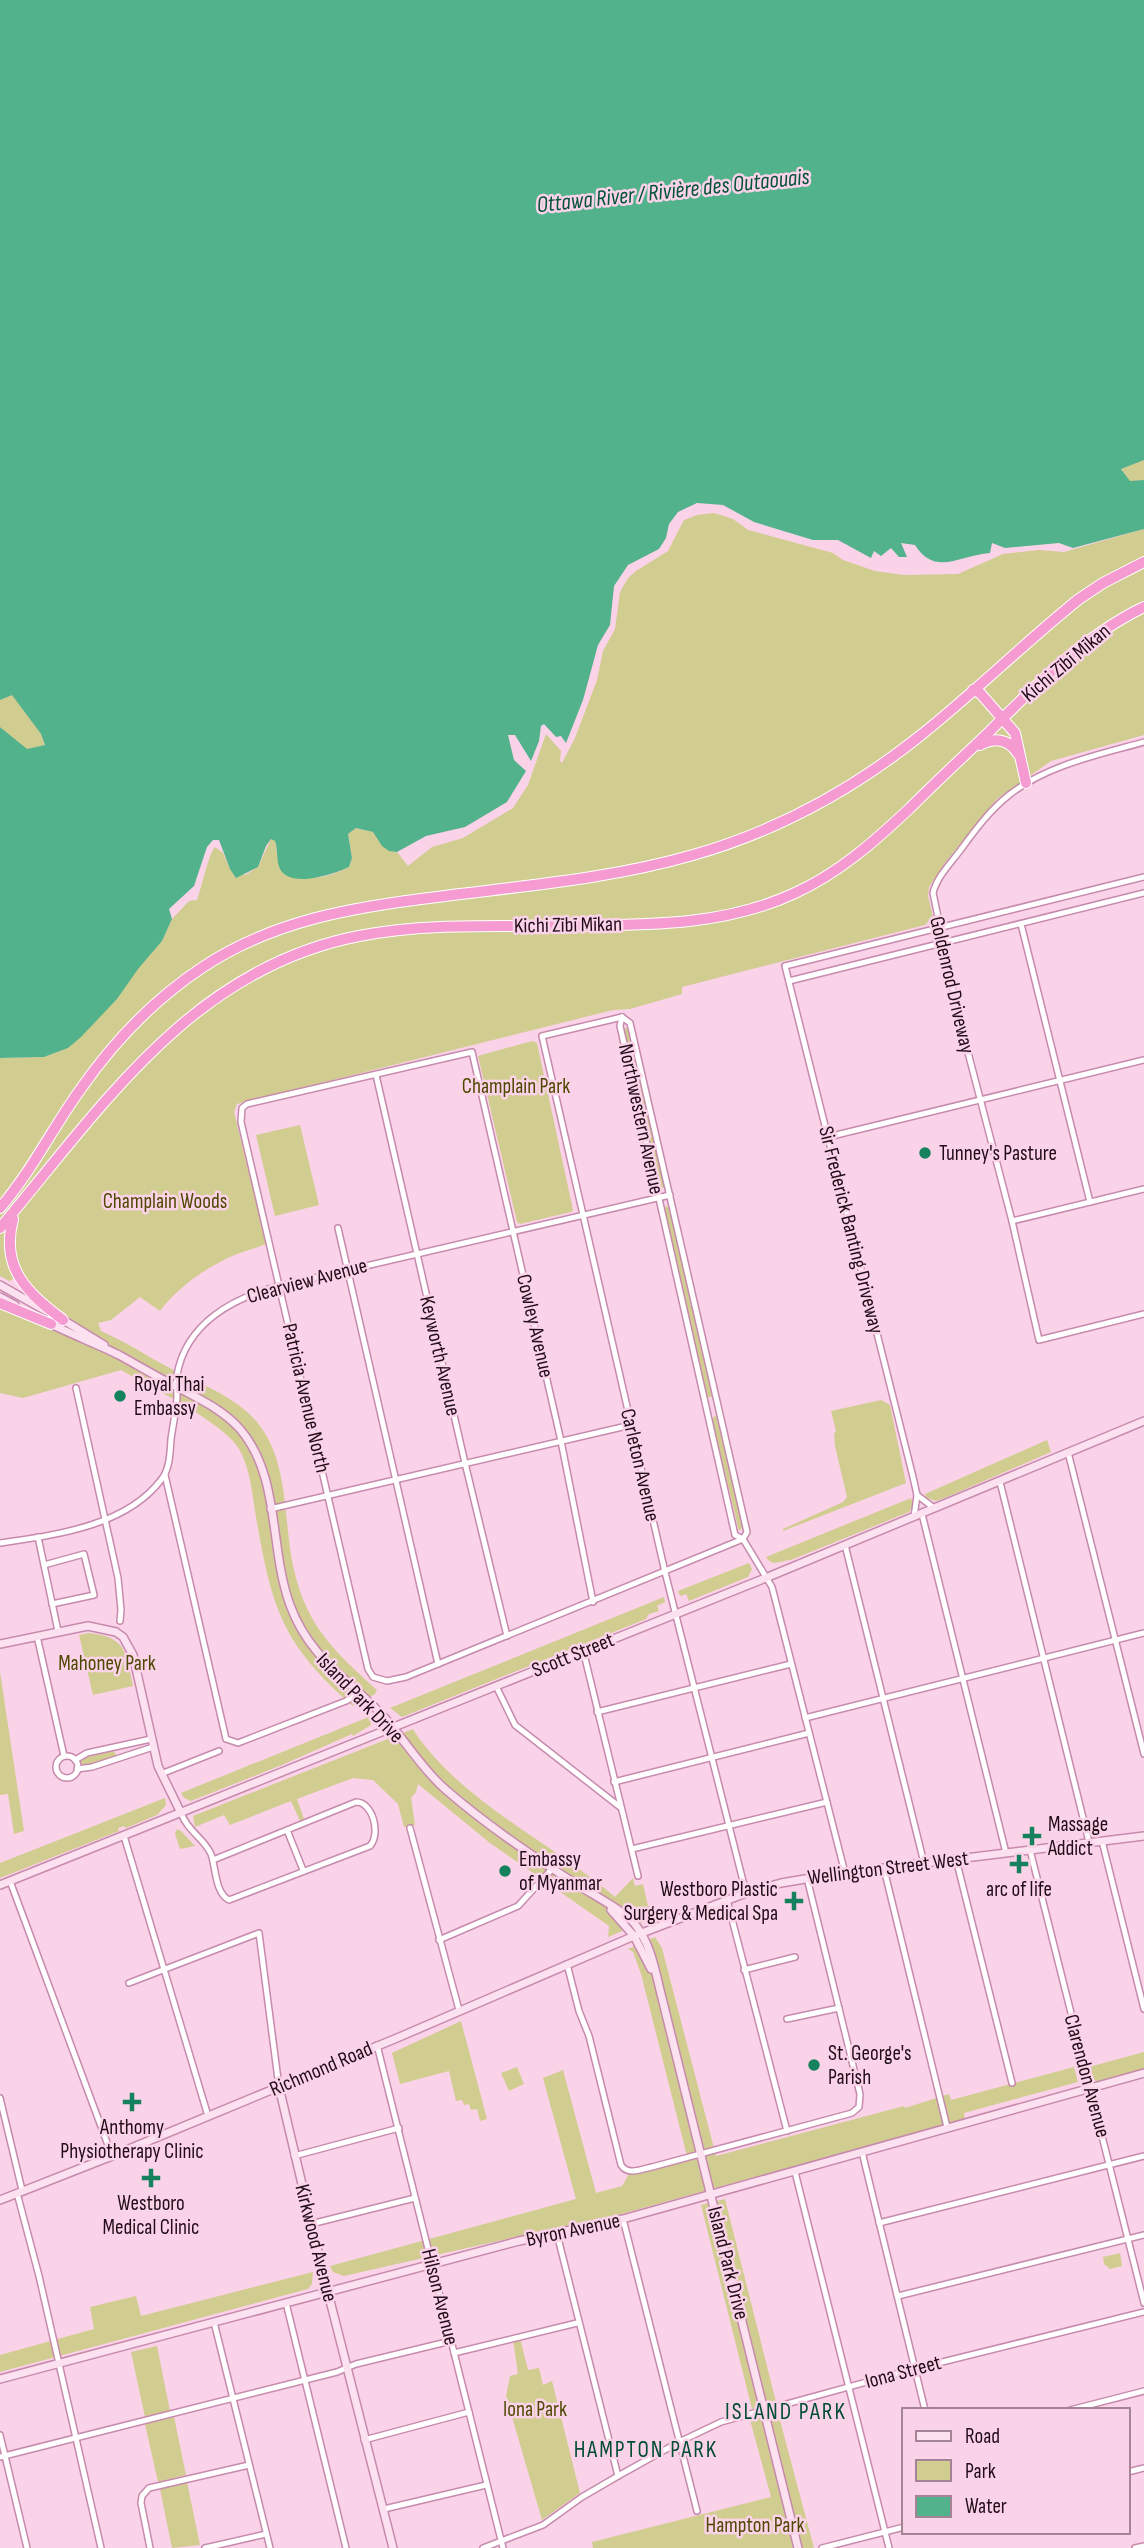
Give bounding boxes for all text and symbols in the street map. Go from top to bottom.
water label: Ottawa River / Rivière des Outaouais [535,163,811,219]
street label: Kichi Zībī Mīkan [1017,619,1115,707]
street label: Kichi Zībī Mīkan [514,912,622,938]
street label: Goldenrod Driveway [924,914,980,1056]
street label: Northwestern Avenue [613,1041,669,1197]
park label: Champlain Park [462,1074,570,1099]
street label: Sir Frederick Banting Driveway [813,1124,889,1336]
place label: Tunney's Pasture [939,1141,1057,1166]
marker: Tunney's Pasture [917,1145,933,1161]
park label: Champlain Woods [103,1189,227,1214]
street label: Clearview Avenue [244,1253,370,1309]
street label: Cowley Avenue [511,1272,559,1380]
street label: Keyworth Avenue [414,1294,466,1418]
street label: Patricia Avenue North [277,1321,335,1475]
place label: Royal Thai Embassy [134,1372,204,1421]
marker: Royal Thai Embassy [112,1388,128,1404]
street label: Carleton Avenue [615,1406,665,1524]
street label: Scott Street [528,1627,618,1683]
street label: Island Park Drive [311,1648,409,1748]
park label: Mahoney Park [58,1651,156,1676]
place label: Massage Addict [1047,1812,1108,1861]
marker: Massage Addict [1022,1826,1042,1846]
street label: Wellington Street West [806,1846,970,1890]
place label: Embassy of Myanmar [519,1847,602,1896]
marker: arc of life [1009,1854,1029,1874]
marker: Embassy of Myanmar [497,1863,513,1879]
place label: Westboro Plastic Surgery & Medical Spa [624,1877,778,1926]
place label: arc of life [986,1877,1052,1902]
marker: Westboro Plastic Surgery & Medical Spa [784,1891,804,1911]
street label: Clarendon Avenue [1059,2012,1115,2140]
street label: Richmond Road [266,2036,376,2102]
place label: St. George's Parish [828,2041,912,2090]
marker: St. George's Parish [806,2057,822,2073]
marker: Anthomy Physiotherapy Clinic [122,2092,142,2112]
place label: Anthomy Physiotherapy Clinic [60,2115,204,2164]
marker: Westboro Medical Clinic [141,2168,161,2188]
street label: Kirkwood Avenue [289,2182,343,2304]
place label: Westboro Medical Clinic [103,2191,199,2240]
street label: Island Park Drive [702,2204,754,2322]
street label: Byron Avenue [524,2208,622,2252]
street label: Hilson Avenue [416,2246,464,2348]
street label: Iona Street [862,2350,944,2394]
park label: Iona Park [503,2397,567,2422]
district label: ISLAND PARK [725,2398,847,2426]
legend [902,2408,1130,2534]
text: Road [965,2424,1000,2449]
district label: HAMPTON PARK [574,2436,718,2464]
text: Park [965,2459,996,2484]
text: Water [965,2494,1007,2519]
park label: Hampton Park [706,2513,804,2538]

